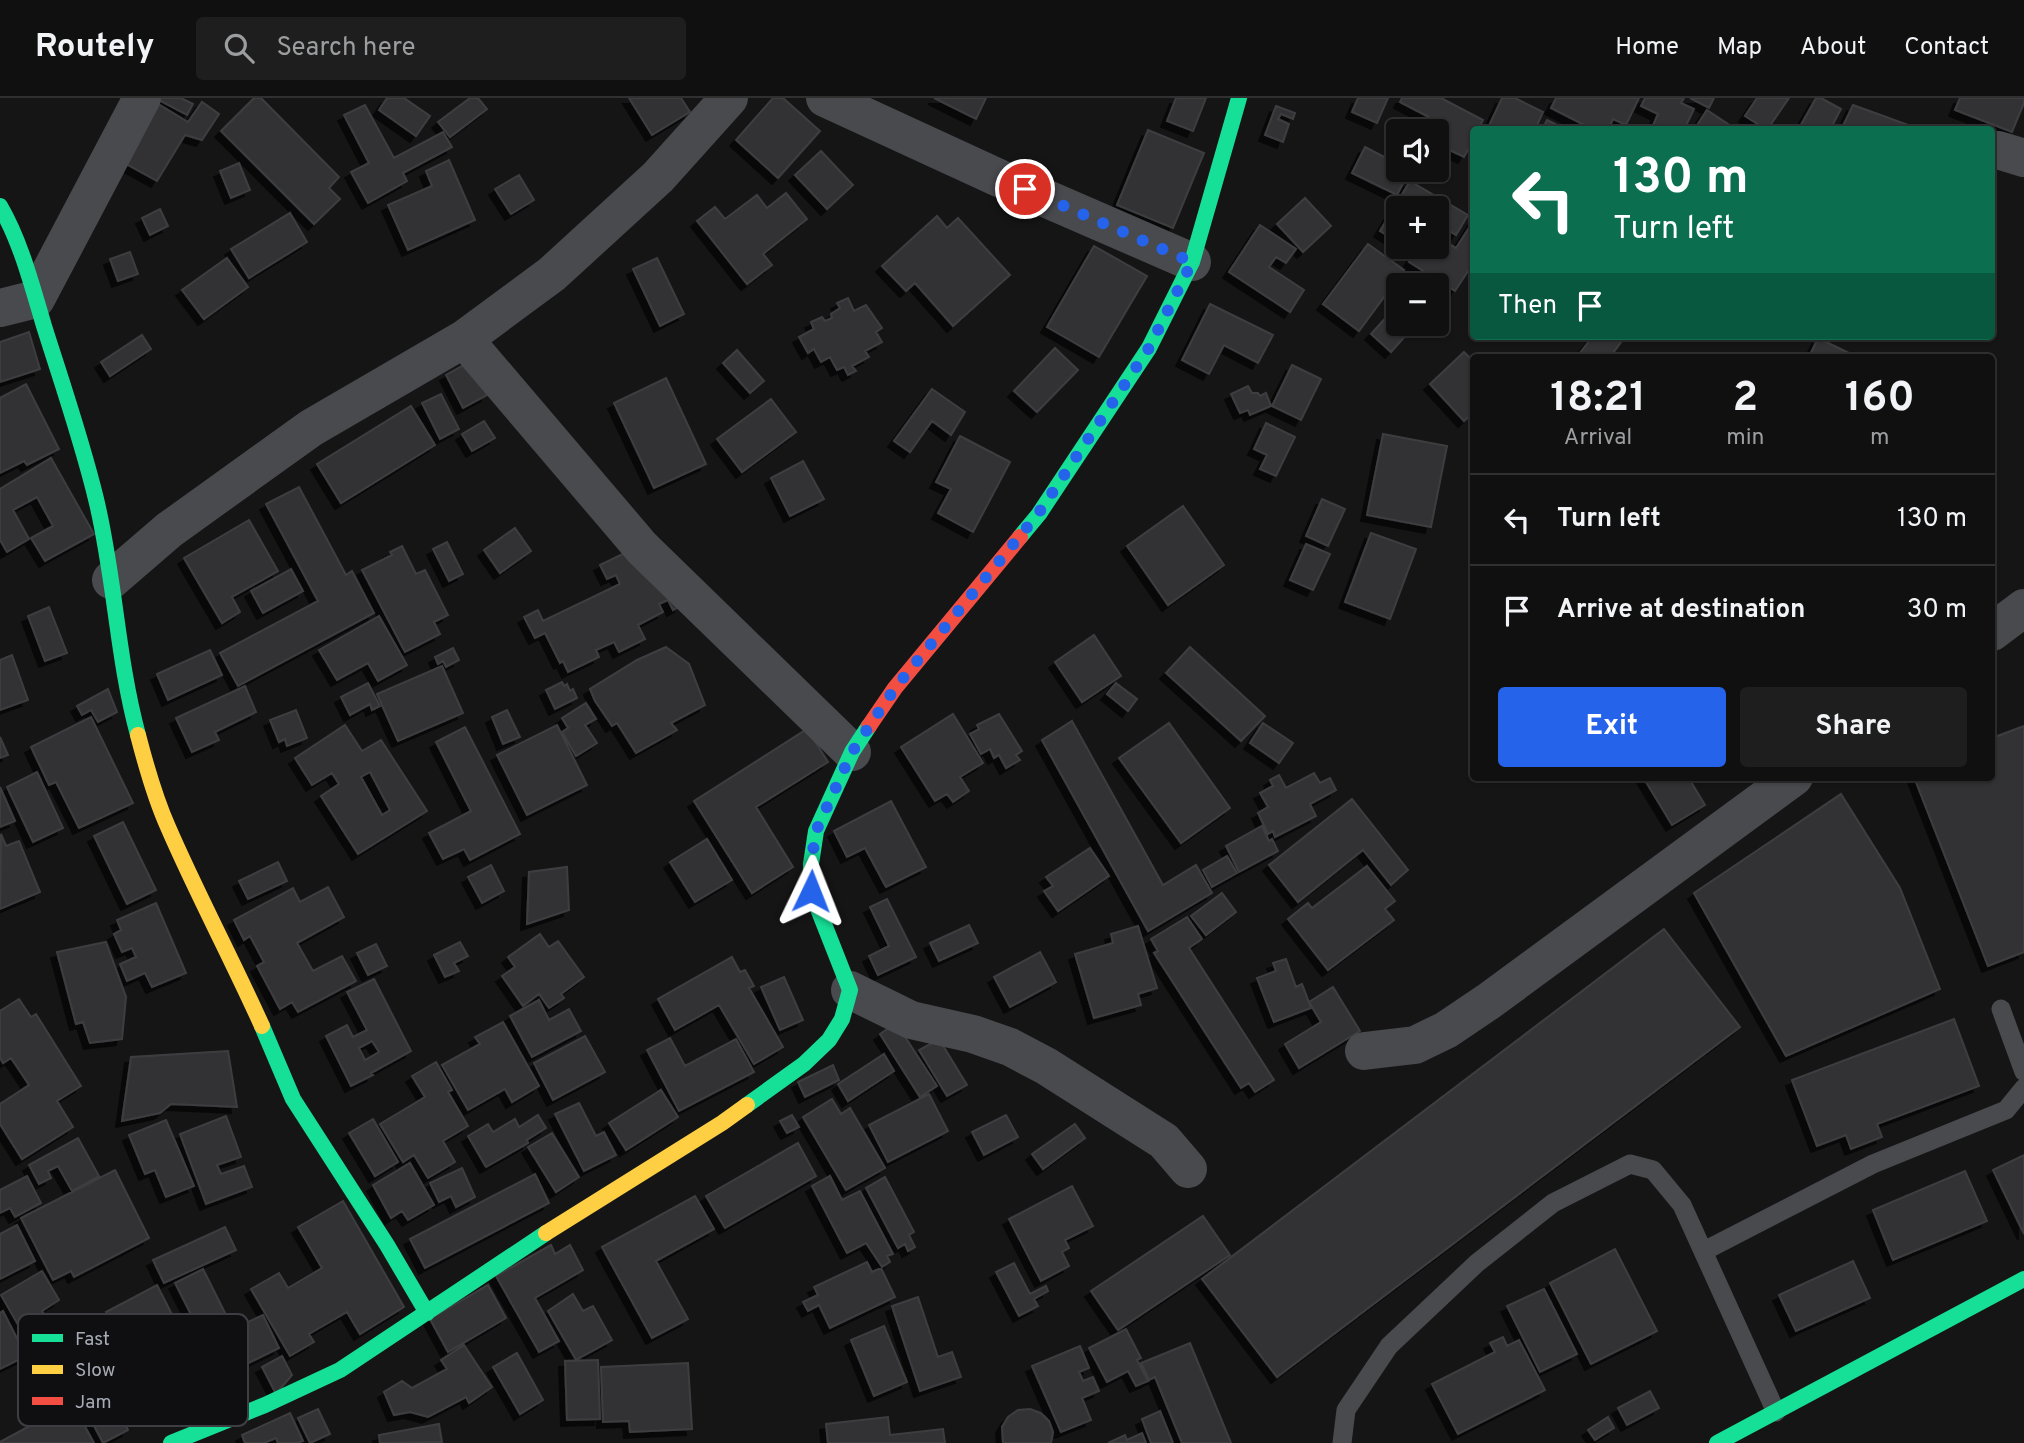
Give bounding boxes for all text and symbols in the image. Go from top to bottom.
search box [196,17,686,80]
text: Routely [35,27,154,69]
icon: search [220,29,258,67]
text: Search here [276,32,415,65]
text: Home [1615,33,1679,63]
text: Map [1717,33,1762,63]
text: About [1800,33,1866,63]
text: Contact [1904,33,1989,63]
map controls [1386,119,1449,336]
button: sound [1386,119,1449,182]
text: 130 m [1613,149,1749,211]
icon: left [1498,154,1589,245]
pin [995,159,1055,219]
icon: arrive [1006,170,1044,208]
button: + [1386,196,1449,259]
text: Turn left [1613,210,1734,250]
button: − [1386,273,1449,336]
icon: arrive [1571,287,1609,325]
text: Then [1498,290,1557,323]
text: 18:21 [1550,373,1646,426]
text: 2 [1733,373,1758,426]
text: 160 [1845,373,1915,426]
text: Arrival [1564,424,1632,453]
text: min [1726,424,1764,453]
text: m [1870,424,1889,453]
icon: left [1498,501,1536,539]
text: Turn left [1557,503,1661,536]
text: 130 m [1897,503,1967,536]
icon: arrive [1498,592,1536,630]
text: Arrive at destination [1557,594,1805,627]
text: 30 m [1907,594,1967,627]
button: Exit [1498,687,1726,767]
button: Share [1740,687,1967,767]
position arrow [774,854,848,928]
legend [18,1314,248,1426]
text: Fast [75,1328,110,1352]
text: Slow [75,1359,115,1383]
text: Jam [75,1391,112,1415]

